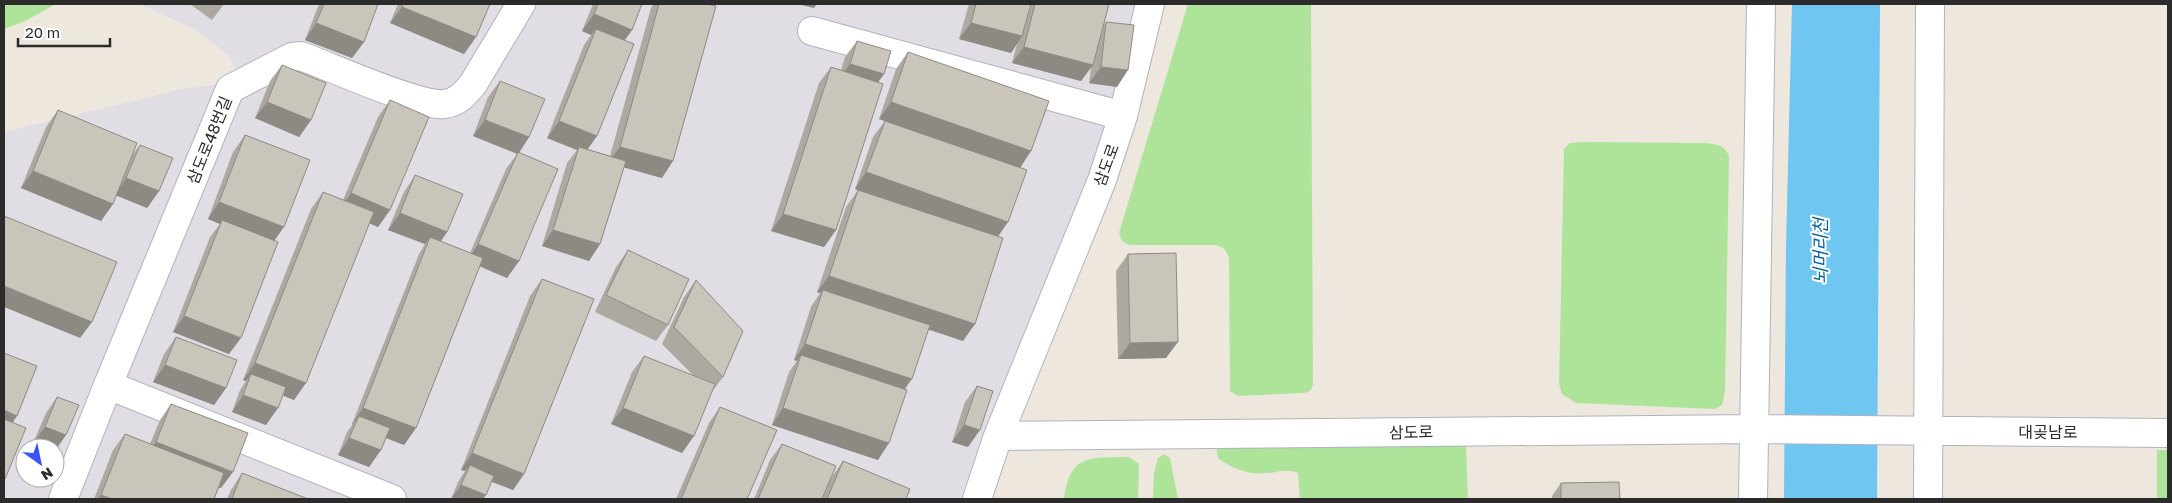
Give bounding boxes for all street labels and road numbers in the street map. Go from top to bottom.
street label: 삼도로48번길 [182,93,236,187]
street label: 삼도로 [1089,141,1123,189]
street label: 삼도로 [1389,422,1434,442]
street label: 대곶남로 [2019,422,2078,442]

